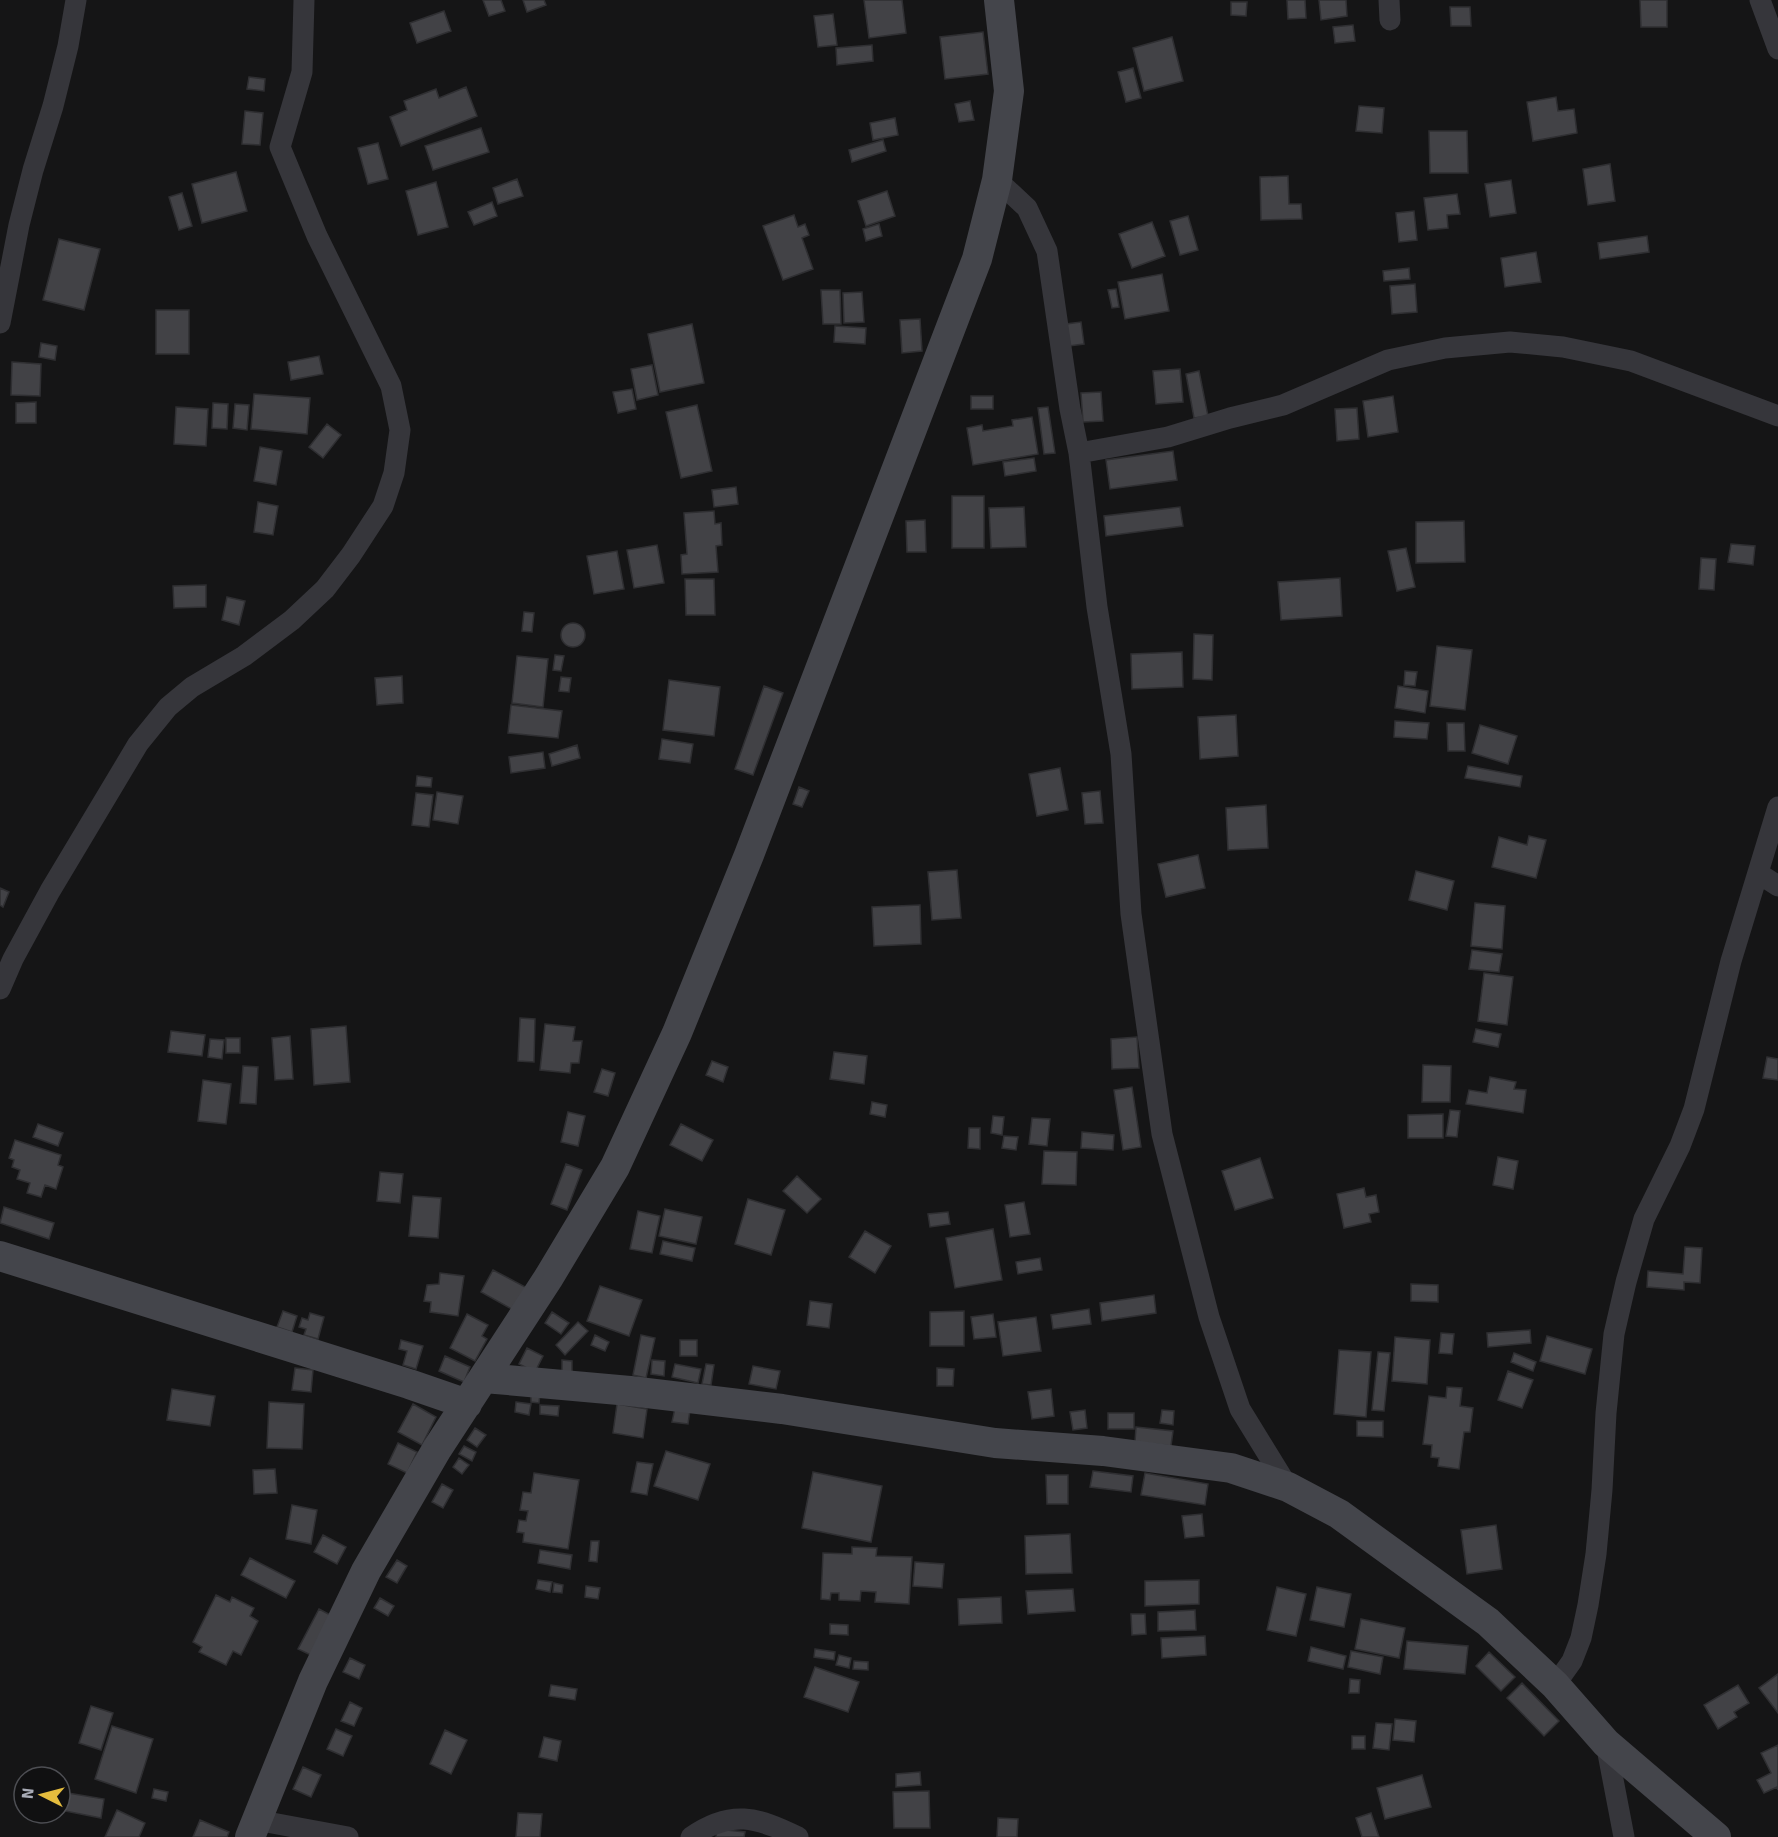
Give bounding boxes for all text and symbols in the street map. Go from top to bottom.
north arrow [12,1765,72,1825]
text: N [18,1787,39,1800]

